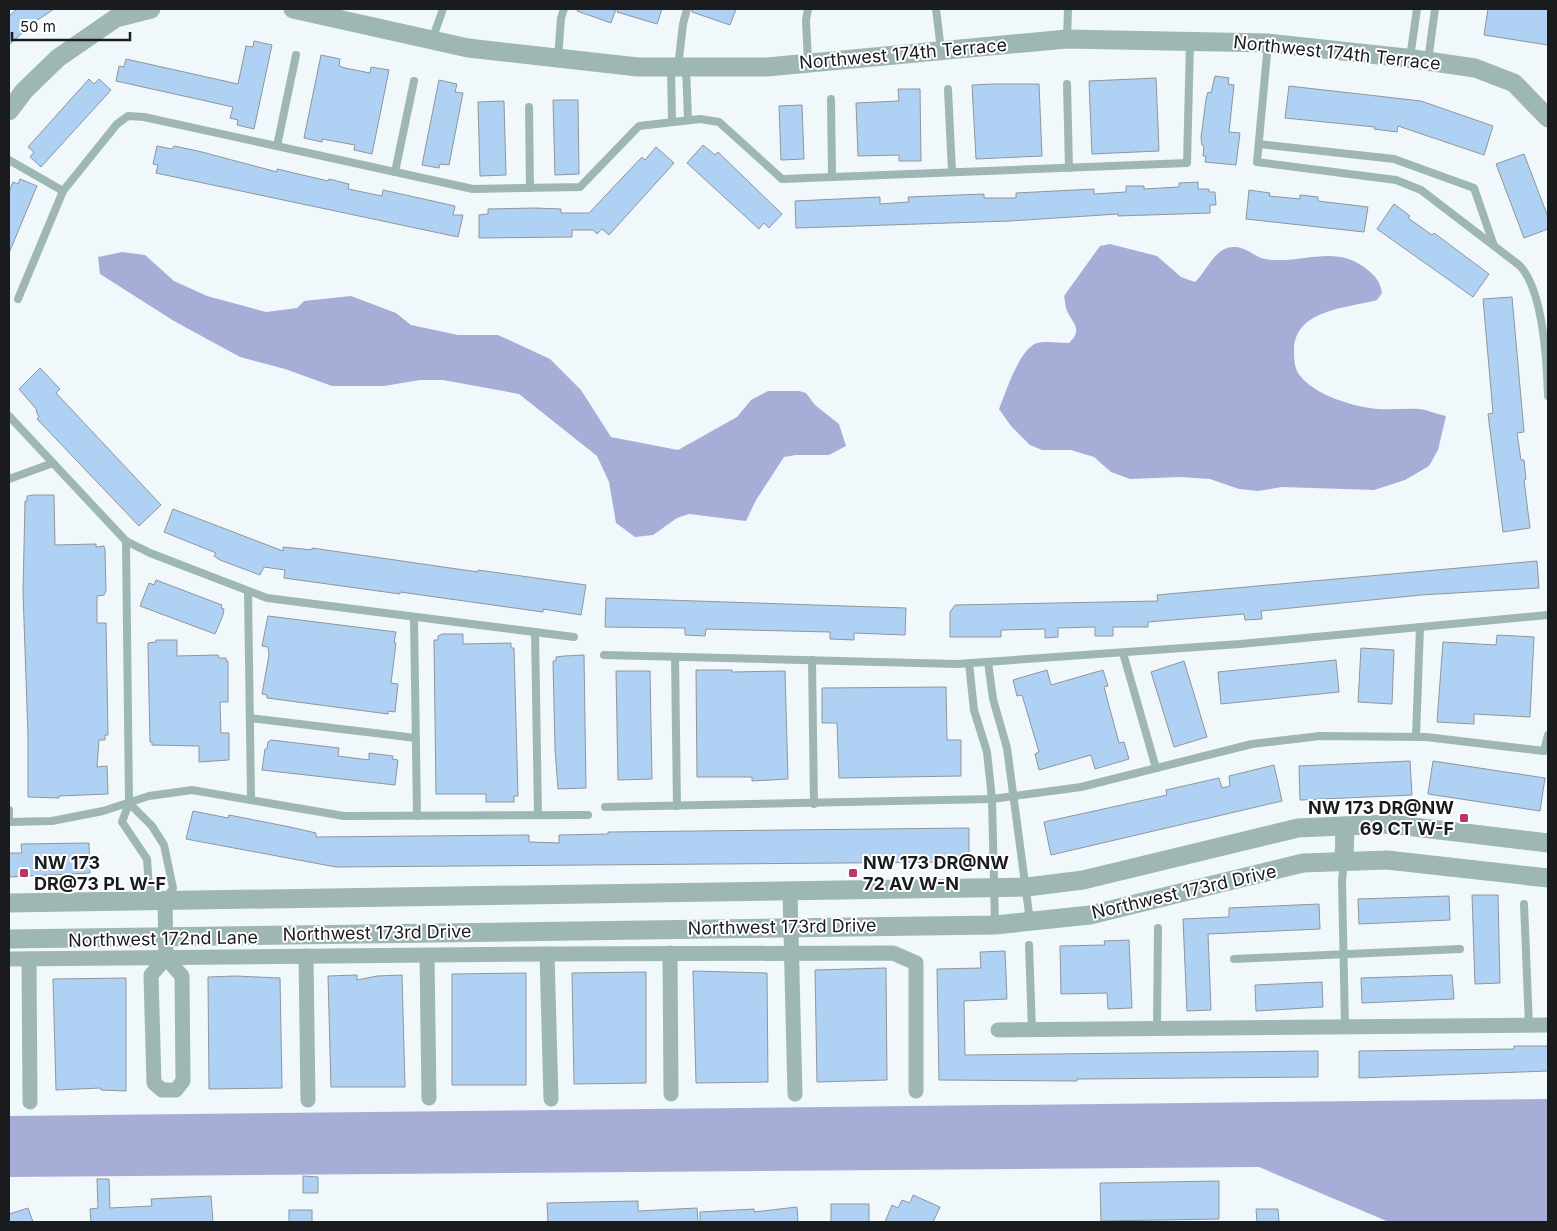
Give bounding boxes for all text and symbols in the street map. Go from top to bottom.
scale bar [12,10,130,42]
text: 50 m [20,17,56,36]
street label: Northwest 174th Terrace [1232,31,1442,74]
street label: Northwest 174th Terrace [798,34,1008,73]
place label: NW 173 DR@NW 69 CT W-F [1308,797,1454,839]
marker: NW 173 DR@NW 69 CT W-F [1458,812,1470,824]
place label: NW 173 DR@73 PL W-F [34,852,166,894]
place label: NW 173 DR@NW 72 AV W-N [863,852,1009,894]
street label: Northwest 173rd Drive [1090,860,1278,923]
marker: NW 173 DR@73 PL W-F [18,867,30,879]
marker: NW 173 DR@NW 72 AV W-N [847,867,859,879]
street label: Northwest 173rd Drive [687,914,877,939]
street label: Northwest 173rd Drive [282,920,472,945]
street label: Northwest 172nd Lane [68,926,258,951]

